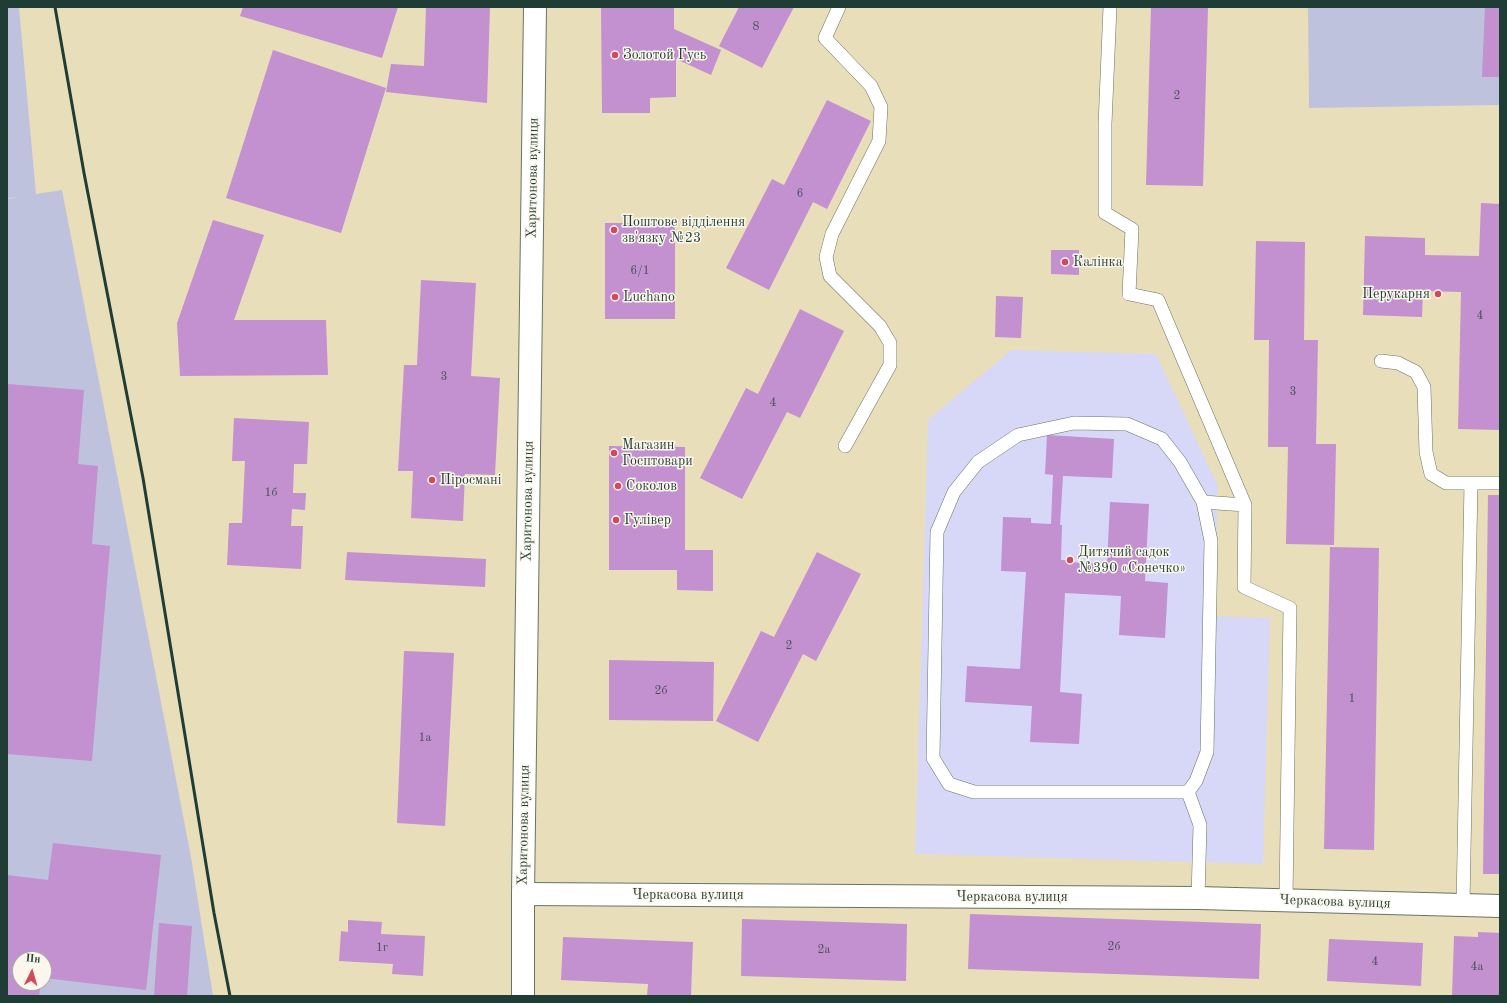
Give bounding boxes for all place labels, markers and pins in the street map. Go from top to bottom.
place label: Золотой Гусь [623,47,706,63]
marker: Золотой Гусь [610,50,620,60]
place label: Поштове відділення зв'язку №23 [622,214,745,246]
marker: Поштове відділення зв'язку №23 [609,225,619,235]
place label: Калінка [1073,254,1123,270]
marker: Калінка [1060,257,1070,267]
place label: Перукарня [1362,286,1430,302]
place label: Luchano [623,289,675,305]
marker: Перукарня [1433,289,1443,299]
marker: Luchano [610,292,620,302]
place label: Магазин Госптовари [622,437,693,470]
marker: Магазин Госптовари [609,448,619,458]
place label: Піросмані [440,472,502,488]
marker: Піросмані [427,475,437,485]
place label: Соколов [626,478,677,494]
marker: Соколов [613,481,623,491]
place label: Гулівер [624,512,671,528]
marker: Гулівер [611,515,621,525]
place label: Дитячий садок №390 «Сонечко» [1078,544,1186,576]
marker: Дитячий садок №390 «Сонечко» [1065,555,1075,565]

